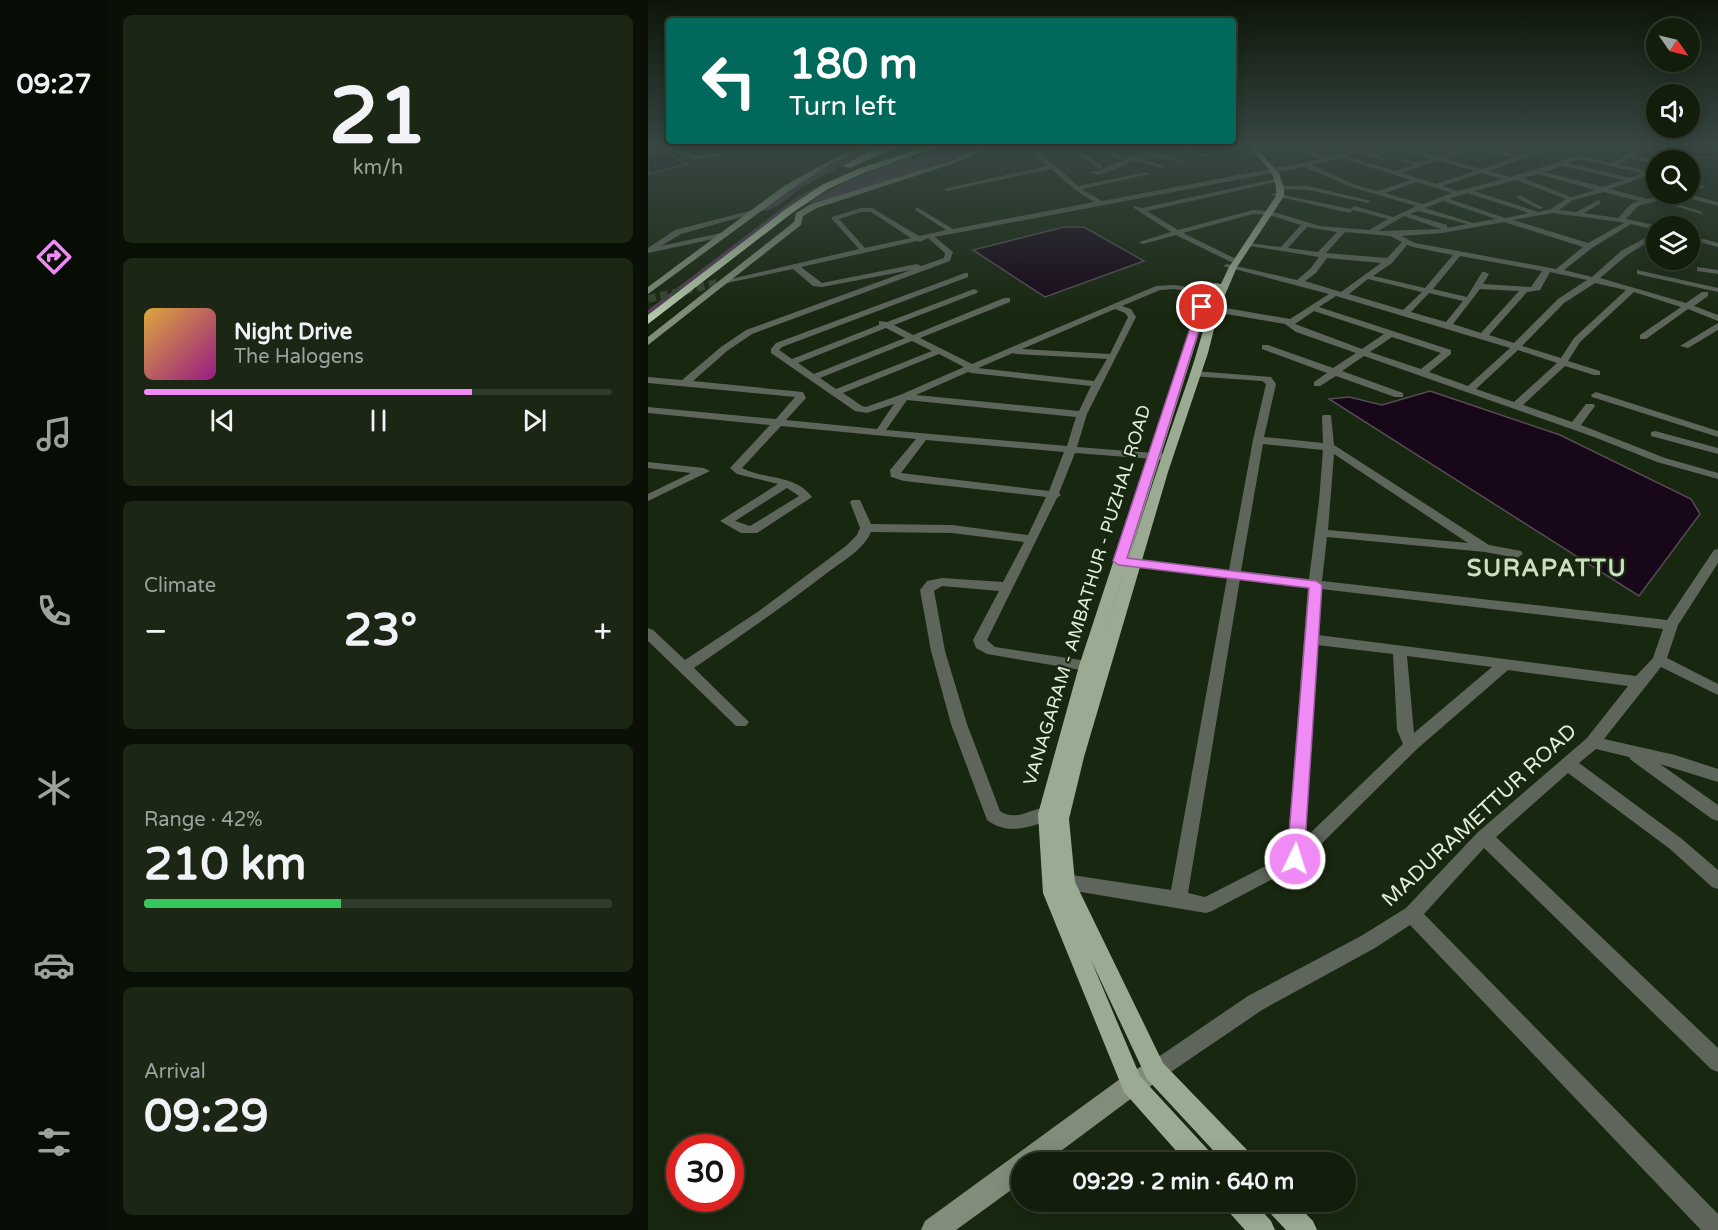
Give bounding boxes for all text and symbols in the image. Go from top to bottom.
north arrow [1646,18,1700,72]
map controls [1646,18,1700,270]
text: 180 m [789,39,918,90]
icon: left [690,42,768,120]
text: 09:27 [17,68,91,101]
text: 21 [329,70,427,164]
button: sound [1646,84,1700,138]
text: Turn left [789,90,896,123]
button: search [1646,150,1700,204]
text: km/h [353,156,403,180]
button: layers [1646,216,1700,270]
icon: directions [33,236,75,278]
pin [1176,281,1227,332]
icon: arrive [1185,290,1218,323]
text: Night Drive [234,319,352,345]
text: The Halogens [234,345,364,369]
street label: VANAGARAM - AMBATHUR - PUZHAL ROAD [1018,402,1156,788]
icon: previous [206,404,239,437]
icon: pause [362,404,395,437]
icon: next [518,404,551,437]
icon: music [33,413,75,455]
district label: SURAPATTU [1467,554,1627,583]
text: Climate [144,574,216,598]
icon: phone [33,590,75,632]
text: 23° [344,604,417,658]
text: − [144,612,168,651]
text: + [593,612,612,651]
street label: MADURAMETTUR ROAD [1377,719,1582,912]
icon: climate [33,767,75,809]
text: Range · 42% [144,808,263,832]
position arrow [1263,827,1327,891]
text: 210 km [144,838,306,892]
icon: car [33,944,75,986]
text: Arrival [144,1060,206,1084]
text: 09:29 [144,1090,269,1144]
icon: filters [33,1121,75,1163]
speed limit sign: 30 [666,1134,744,1212]
text: 09:29 · 2 min · 640 m [1073,1169,1294,1195]

